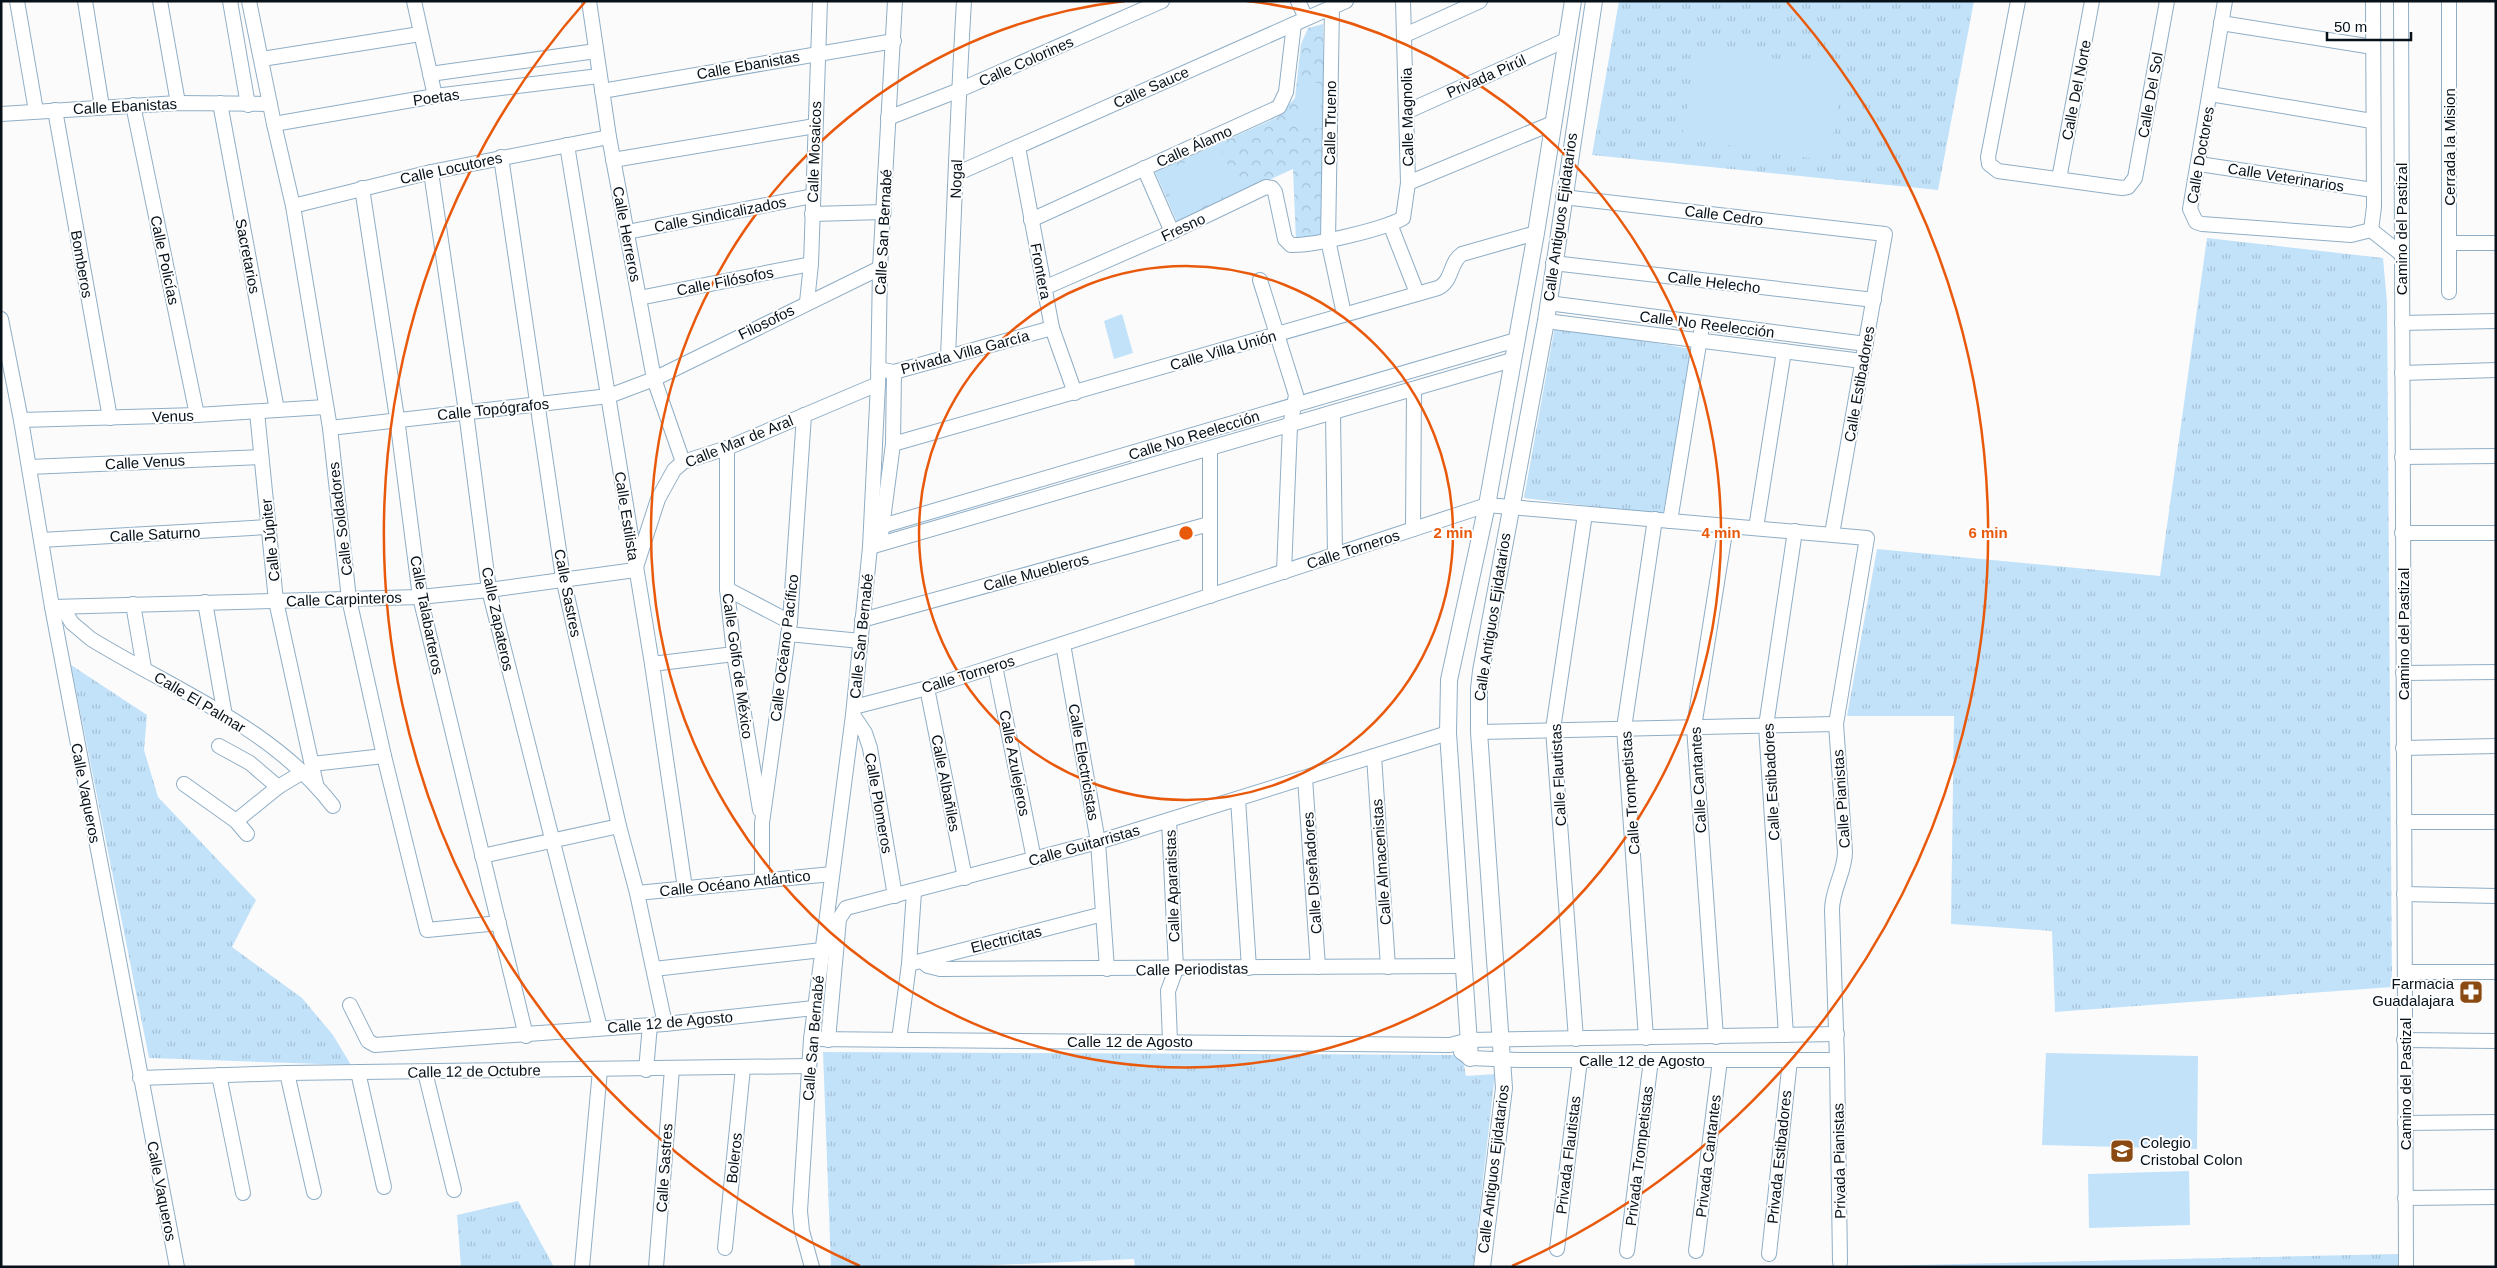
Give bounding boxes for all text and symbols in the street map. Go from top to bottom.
scale bar [2327,10,2411,42]
text: 50 m [2334,18,2367,35]
street label: Calle Colorines [976,33,1076,89]
street label: Calle Del Norte [2058,38,2094,142]
street label: Calle Ebanistas [695,48,801,82]
street label: Privada Pirúl [1444,51,1528,101]
street label: Calle Del Sol [2134,51,2166,139]
street label: Calle Sauce [1111,63,1191,111]
street label: Calle Magnolia [1398,67,1416,167]
street label: Calle Trueno [1321,80,1339,166]
street label: Poetas [412,85,460,109]
street label: Cerrada la Mision [2441,88,2458,206]
street label: Calle Ebanistas [73,95,177,117]
street label: Calle Mosaicos [804,101,824,203]
street label: Calle Doctores [2183,105,2217,205]
street label: Calle Álamo [1154,122,1234,170]
street label: Calle Antiguos Ejidatarios [1540,132,1580,302]
street label: Calle Locutores [398,149,504,187]
street label: Nogal [947,159,965,199]
street label: Calle Veterinarios [2227,159,2345,195]
street label: Camino del Pastizal [2393,163,2410,295]
street label: Calle San Bernabé [871,169,895,295]
street label: Calle Herreros [609,185,645,283]
street label: Calle Sindicalizados [652,193,788,235]
street label: Calle Cedro [1684,202,1764,228]
street label: Fresno [1158,209,1208,245]
street label: Calle Policías [147,214,183,306]
street label: Sacretarios [232,217,264,295]
street label: Bomberos [68,229,96,299]
street label: Frontera [1027,242,1055,301]
street label: Calle Filósofos [675,263,775,299]
street label: Calle Helecho [1667,268,1761,296]
street label: Filosofos [735,301,797,343]
street label: Calle No Reelección [1639,307,1775,341]
street label: Calle Estibadores [1840,325,1878,443]
street label: Privada Villa García [899,327,1032,377]
street label: Calle Villa Unión [1168,327,1278,373]
street label: Calle Topógrafos [436,395,550,423]
street label: Venus [152,407,194,425]
street label: Calle No Reelección [1127,407,1261,463]
street label: Calle Mar de Aral [682,412,796,470]
street label: Calle Venus [105,451,185,473]
street label: Calle Soldadores [325,461,355,577]
street label: Calle Estilista [612,470,643,562]
street label: Calle Júpiter [257,498,283,582]
street label: Calle Saturno [109,523,201,545]
centre of rings [1177,524,1195,542]
text: 2 min [1433,524,1473,541]
text: 4 min [1701,524,1741,541]
text: 6 min [1968,524,2008,541]
street label: Calle Torneros [1305,526,1401,572]
street label: Calle Antiguos Ejidatarios [1470,532,1514,702]
street label: Calle Sastres [551,548,585,638]
street label: Calle Muebleros [981,550,1091,594]
street label: Calle Talabarteros [407,554,447,676]
street label: Calle Zapateros [479,565,517,673]
street label: Camino del Pastizal [2395,568,2412,700]
street label: Calle San Bernabé [846,572,876,700]
street label: Calle Océano Pacífico [767,573,801,723]
street label: Calle Carpinteros [286,588,402,610]
street label: Calle Golfo de México [719,592,757,740]
street label: Calle Torneros [919,652,1017,696]
street label: Calle El Palmar [151,668,249,736]
street label: Calle Electricistas [1065,702,1103,822]
street label: Calle Azulejeros [996,709,1034,817]
street label: Calle Flautistas [1547,723,1569,827]
street label: Calle Estibadores [1759,723,1783,841]
street label: Calle Cantantes [1687,726,1709,834]
street label: Calle Trompetistas [1617,730,1643,856]
street label: Calle Albañiles [928,733,964,833]
street label: Calle Vaqueros [68,742,104,844]
street label: Calle Pianistas [1829,749,1853,849]
street label: Calle Plomeros [862,751,896,855]
street label: Calle Almacenistas [1368,798,1394,926]
street label: Calle Diseñadores [1299,811,1325,935]
street label: Calle Guitarristas [1026,821,1142,869]
street label: Calle Aparatistas [1162,829,1182,943]
street label: Calle Océano Atlántico [659,867,811,899]
street label: Electricitas [969,922,1043,956]
street label: Calle Periodistas [1136,960,1248,978]
street label: Calle San Bernabé [799,975,827,1101]
place label: Farmacia Guadalajara [2372,975,2455,1009]
pharmacy icon: Farmacia Guadalajara [2458,979,2484,1005]
street label: Calle 12 de Agosto [607,1008,733,1036]
street label: Camino del Pastizal [2397,1018,2414,1150]
street label: Calle 12 de Agosto [1067,1033,1193,1050]
street label: Calle 12 de Agosto [1579,1052,1705,1069]
street label: Calle 12 de Octubre [407,1061,541,1081]
street label: Calle Antiguos Ejidatarios [1474,1084,1512,1254]
street label: Privada Trompetistas [1622,1085,1656,1227]
street label: Privada Estibadores [1764,1089,1794,1225]
street label: Privada Cantantes [1692,1094,1724,1218]
street label: Privada Flautistas [1552,1095,1584,1215]
street label: Privada Pianistas [1829,1103,1849,1219]
street label: Calle Sastres [652,1123,676,1213]
street label: Boleros [723,1132,745,1184]
place label: Colegio Cristobal Colon [2140,1134,2243,1168]
school or university icon: Colegio Cristobal Colon [2109,1138,2135,1164]
street label: Calle Vaqueros [144,1140,180,1242]

